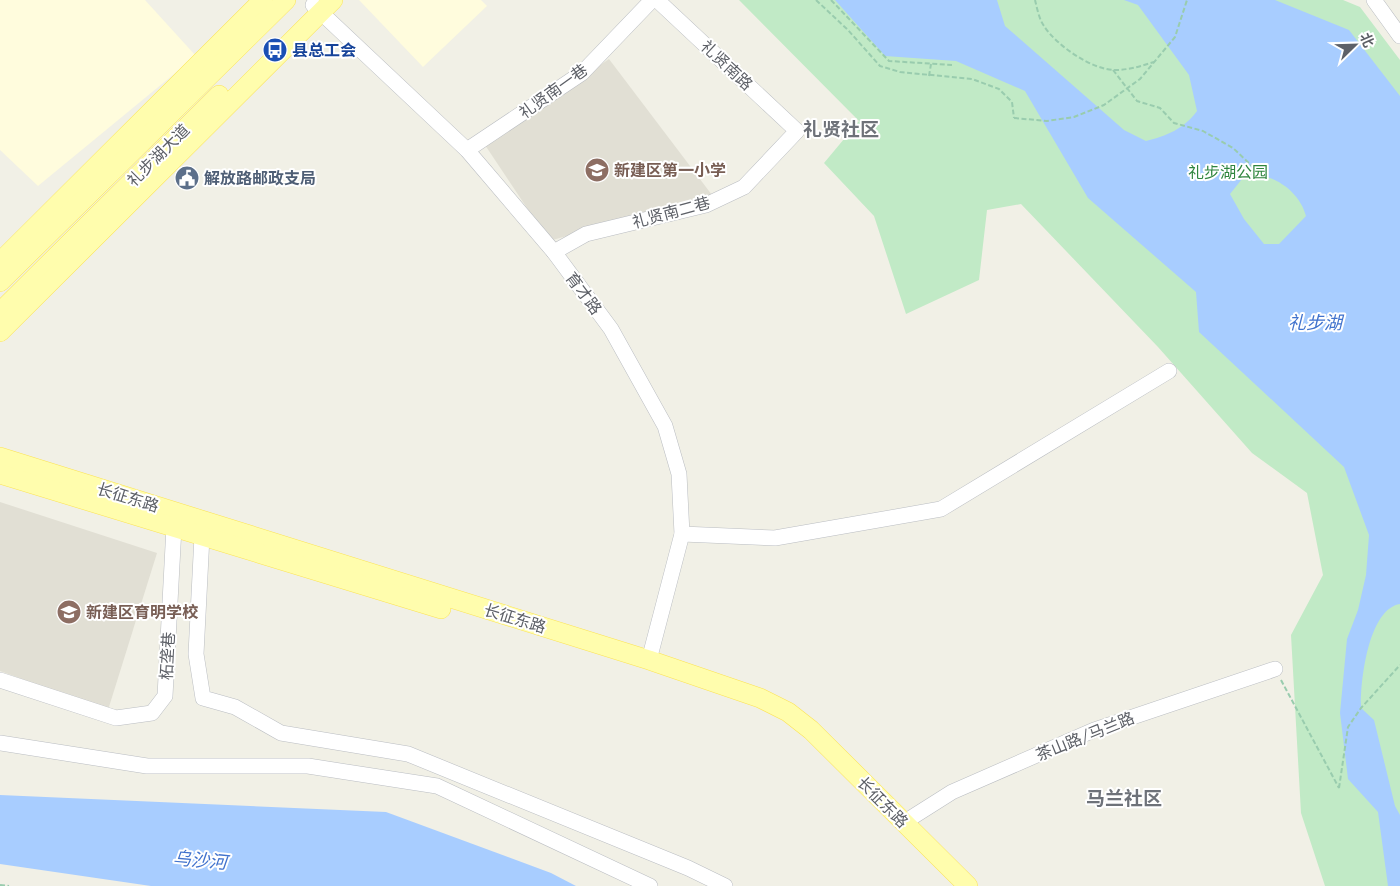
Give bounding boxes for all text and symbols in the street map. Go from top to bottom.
north arrow [1330,20,1380,70]
text: 北 [1356,30,1378,50]
street label: 礼贤南路 [697,36,757,94]
bus stop icon: 县总工会 [262,37,288,63]
place label: 县总工会 [292,40,356,60]
street label: 礼贤南一巷 [515,59,591,123]
district label: 礼贤社区 [803,117,879,141]
street label: 礼步湖大道 [123,120,193,190]
school or university icon: 新建区第一小学 [584,157,610,183]
place label: 新建区第一小学 [614,160,726,180]
park label: 礼步湖公园 [1188,162,1268,182]
public building icon: 解放路邮政支局 [174,165,200,191]
place label: 解放路邮政支局 [204,168,316,188]
street label: 礼贤南二巷 [630,192,712,232]
street label: 育才路 [562,268,606,318]
water label: 礼步湖 [1288,311,1345,334]
street label: 长征东路 [94,478,162,516]
school or university icon: 新建区育明学校 [56,599,82,625]
street label: 长征东路 [481,599,549,637]
place label: 新建区育明学校 [86,602,199,622]
street label: 柘垄巷 [156,632,178,680]
street label: 茶山路/马兰路 [1033,707,1137,765]
street label: 长征东路 [853,772,913,832]
district label: 马兰社区 [1086,786,1162,810]
water label: 乌沙河 [172,846,231,874]

